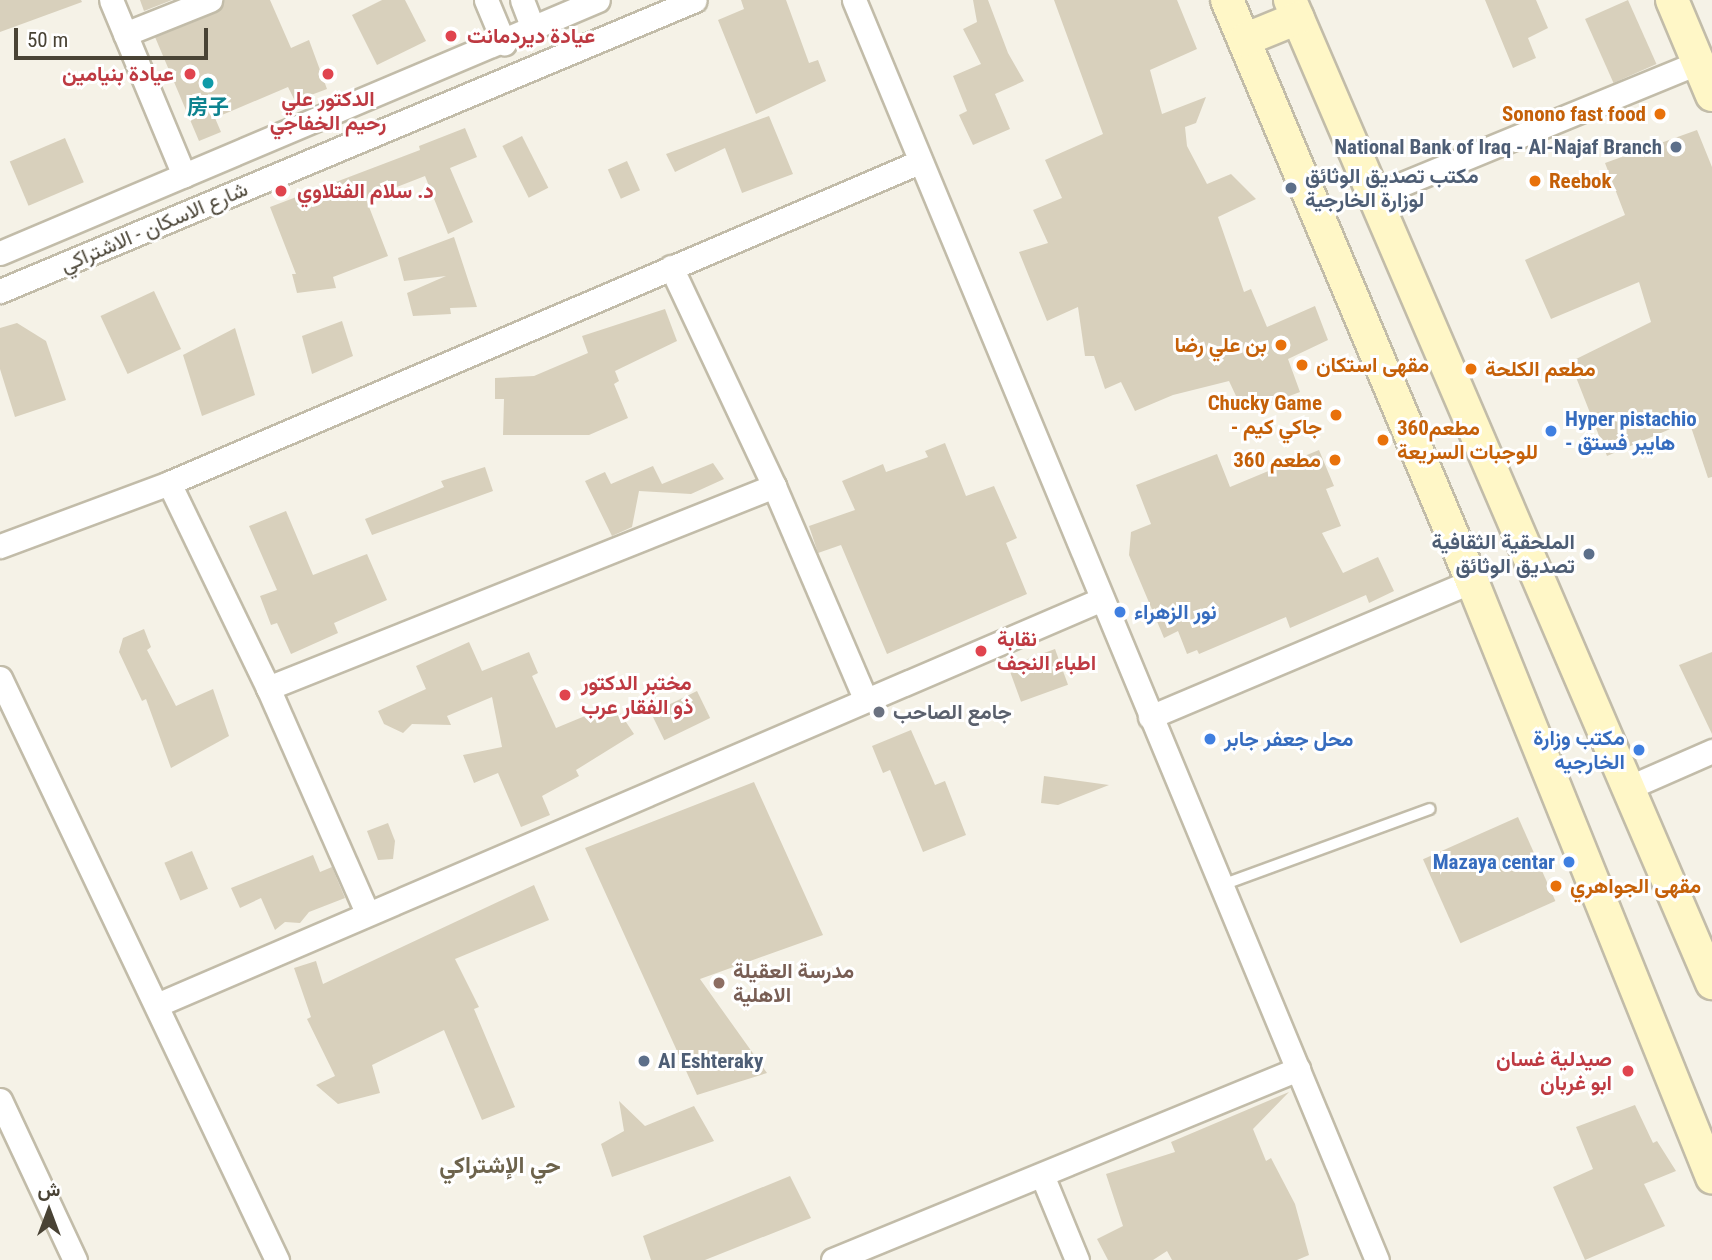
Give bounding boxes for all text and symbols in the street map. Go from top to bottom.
scale bar [18,14,212,58]
place label: عيادة ديردمانت [467,23,595,49]
marker: عيادة ديردمانت [441,26,461,46]
text: 50 m [27,28,68,52]
place label: عيادة بنيامين [62,61,174,87]
marker: عيادة بنيامين [180,64,200,84]
marker: الدكتور علي رحيم الخفاجي [318,64,338,84]
marker: 房子 [200,75,216,91]
place label: الدكتور علي رحيم الخفاجي [270,86,386,136]
place label: 房子 [187,94,229,120]
place label: Sonono fast food [1502,101,1646,127]
marker: Sonono fast food [1652,106,1668,122]
place label: National Bank of Iraq - Al-Najaf Branch [1334,134,1662,160]
marker: National Bank of Iraq - Al-Najaf Branch [1668,139,1684,155]
place label: مكتب تصديق الوثائق لوزارة الخارجية [1305,163,1479,213]
place label: Reebok [1549,168,1612,194]
marker: Reebok [1527,173,1543,189]
street label: شارع الاسكان - الاشتراكي [57,176,251,278]
place label: د. سلام الفتلاوي [297,178,434,204]
marker: مكتب تصديق الوثائق لوزارة الخارجية [1283,180,1299,196]
marker: د. سلام الفتلاوي [271,181,291,201]
place label: بن علي رضا [1174,332,1267,358]
marker: بن علي رضا [1273,337,1289,353]
place label: مقهى استكان [1316,352,1429,378]
place label: مطعم الكلحة [1485,356,1596,382]
marker: مقهى استكان [1294,357,1310,373]
marker: مطعم الكلحة [1463,361,1479,377]
place label: Chucky Game - جاكي كيم [1208,390,1322,440]
place label: Hyper pistachio - هايبر فستق [1565,406,1697,456]
marker: Chucky Game - جاكي كيم [1328,407,1344,423]
place label: مطعم360 للوجبات السريعة [1397,415,1538,465]
marker: Hyper pistachio - هايبر فستق [1543,423,1559,439]
marker: مطعم360 للوجبات السريعة [1375,432,1391,448]
place label: مطعم 360 [1233,447,1321,473]
marker: مطعم 360 [1327,452,1343,468]
place label: الملحقية الثقافية تصديق الوثائق [1432,529,1575,579]
marker: الملحقية الثقافية تصديق الوثائق [1581,546,1597,562]
place label: نور الزهراء [1134,599,1217,625]
marker: نور الزهراء [1112,604,1128,620]
place label: نقابة اطباء النجف [997,626,1096,676]
marker: نقابة اطباء النجف [971,641,991,661]
place label: مختبر الدكتور ذو الفقار عرب [581,670,694,720]
marker: مختبر الدكتور ذو الفقار عرب [555,685,575,705]
place label: جامع الصاحب [893,699,1012,725]
marker: جامع الصاحب [871,704,887,720]
place label: مكتب وزارة الخارجيه [1533,725,1625,775]
place label: محل جعفر جابر [1224,726,1354,752]
marker: محل جعفر جابر [1202,731,1218,747]
marker: مكتب وزارة الخارجيه [1631,742,1647,758]
place label: Mazaya centar [1433,849,1555,875]
marker: Mazaya centar [1561,854,1577,870]
place label: مقهى الجواهري [1570,873,1701,899]
marker: مقهى الجواهري [1548,878,1564,894]
place label: مدرسة العقيلة الاهلية [733,958,854,1008]
marker: مدرسة العقيلة الاهلية [711,975,727,991]
place label: صيدلية غسان ابو غربان [1496,1046,1612,1096]
place label: Al Eshteraky [658,1048,763,1074]
marker: Al Eshteraky [636,1053,652,1069]
marker: صيدلية غسان ابو غربان [1618,1061,1638,1081]
district label: حي الإشتراكي [439,1152,561,1180]
north arrow [14,1176,84,1246]
text: ش [38,1178,60,1201]

